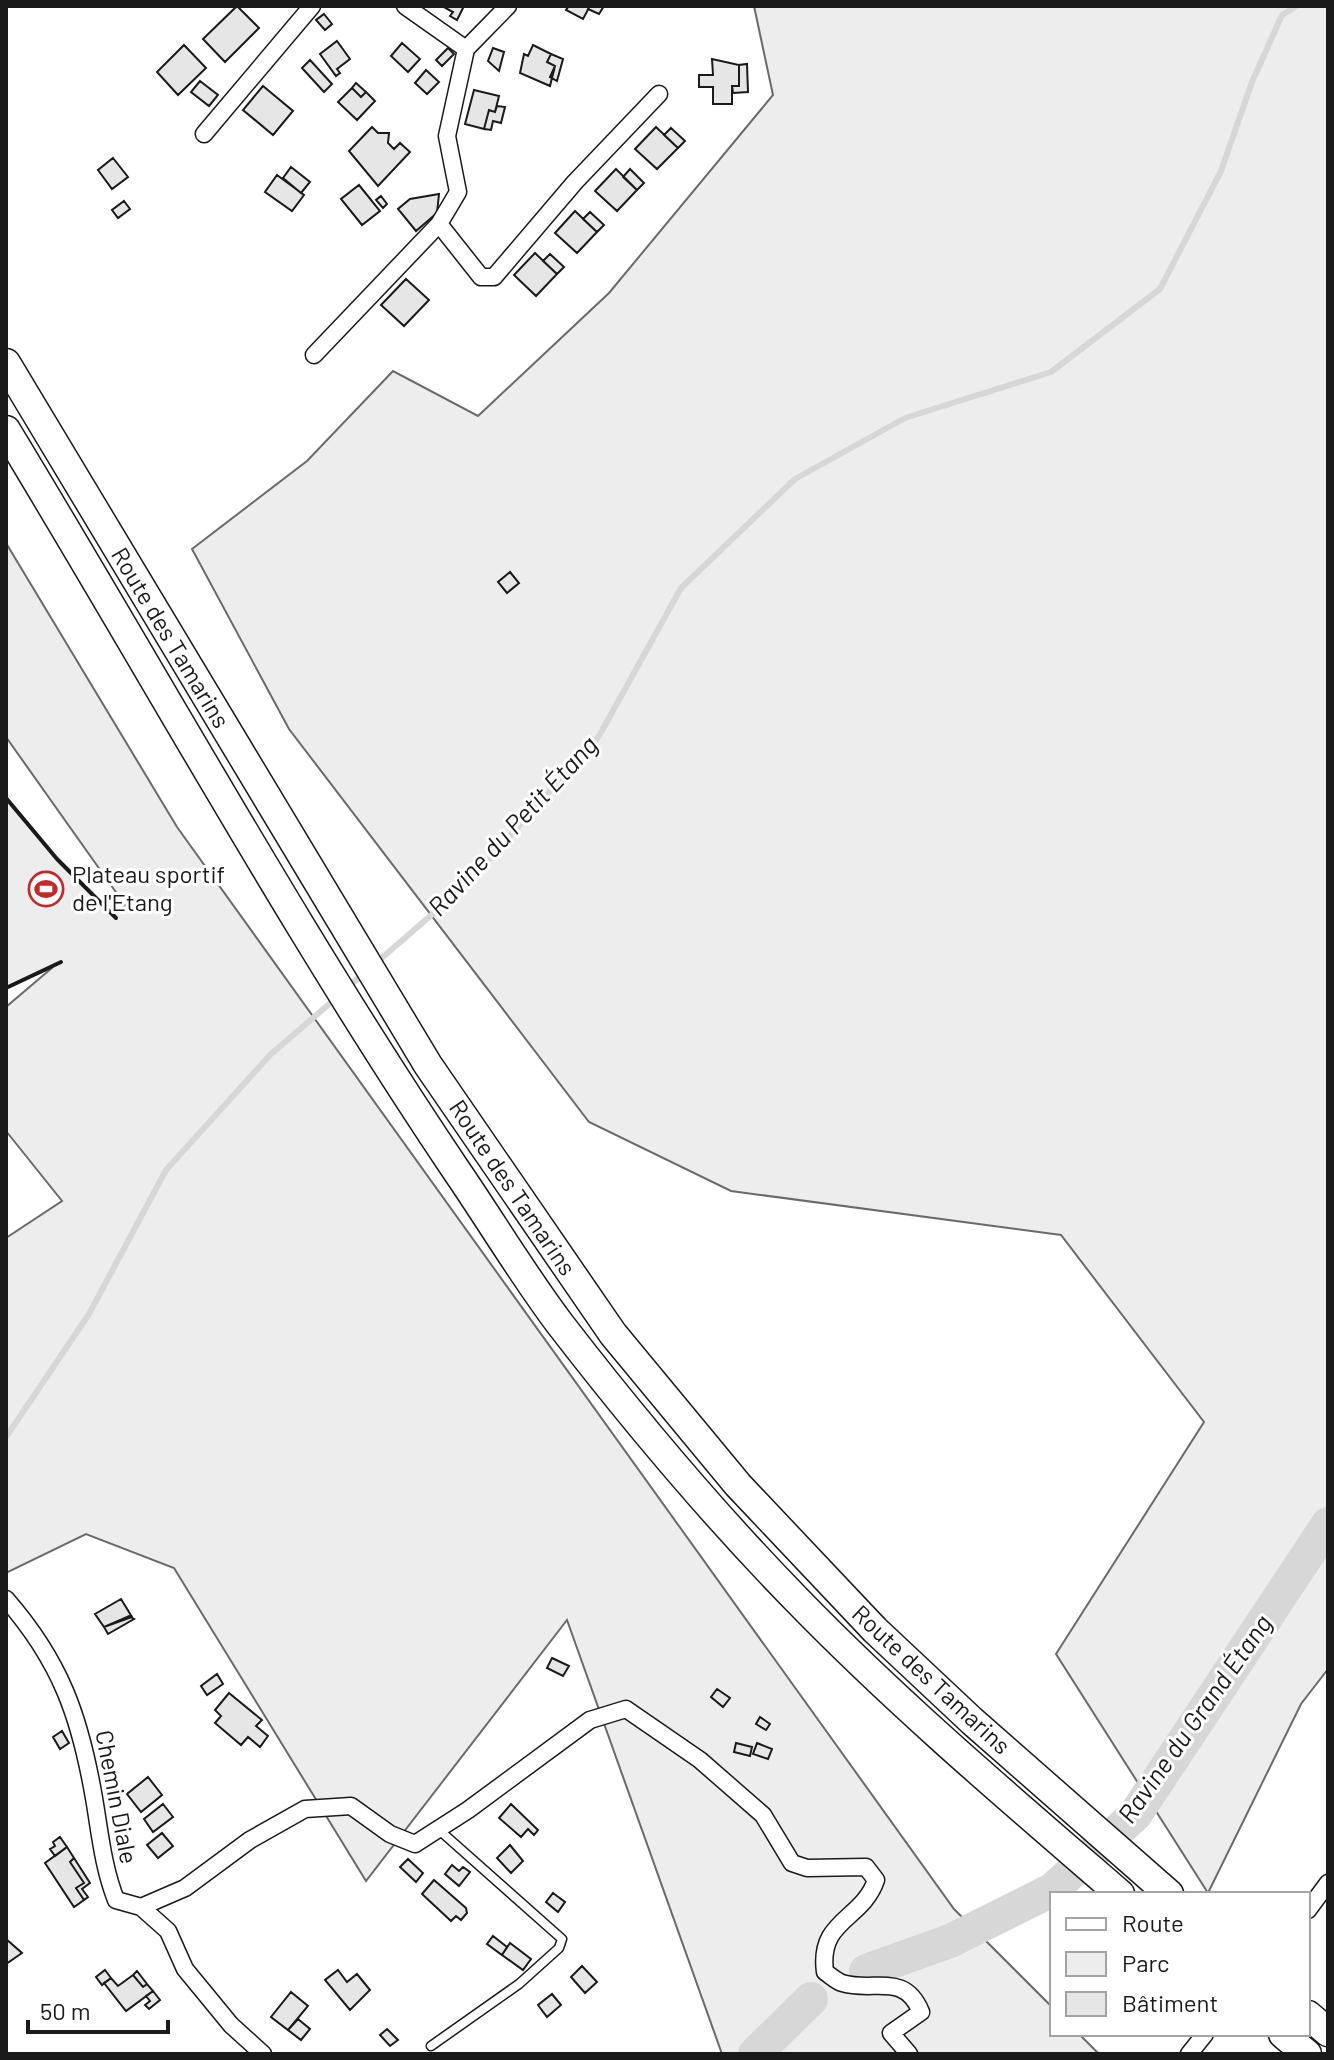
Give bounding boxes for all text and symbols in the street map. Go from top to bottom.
street label: Route des Tamarins [106,542,237,733]
water label: Ravine du Petit Étang [421,729,603,921]
place label: Plateau sportif de l'Etang [72,859,225,916]
sports icon: Plateau sportif de l'Etang [27,870,65,908]
street label: Route des Tamarins [444,1094,583,1280]
street label: Route des Tamarins [847,1598,1017,1760]
water label: Ravine du Grand Étang [1110,1608,1277,1828]
street label: Chemin Diale [90,1728,145,1866]
legend [1050,1892,1310,2036]
text: Route [1122,1908,1184,1937]
text: Parc [1122,1948,1170,1977]
scale bar [28,1984,168,2034]
text: Bâtiment [1122,1988,1218,2017]
text: 50 m [40,1996,91,2025]

